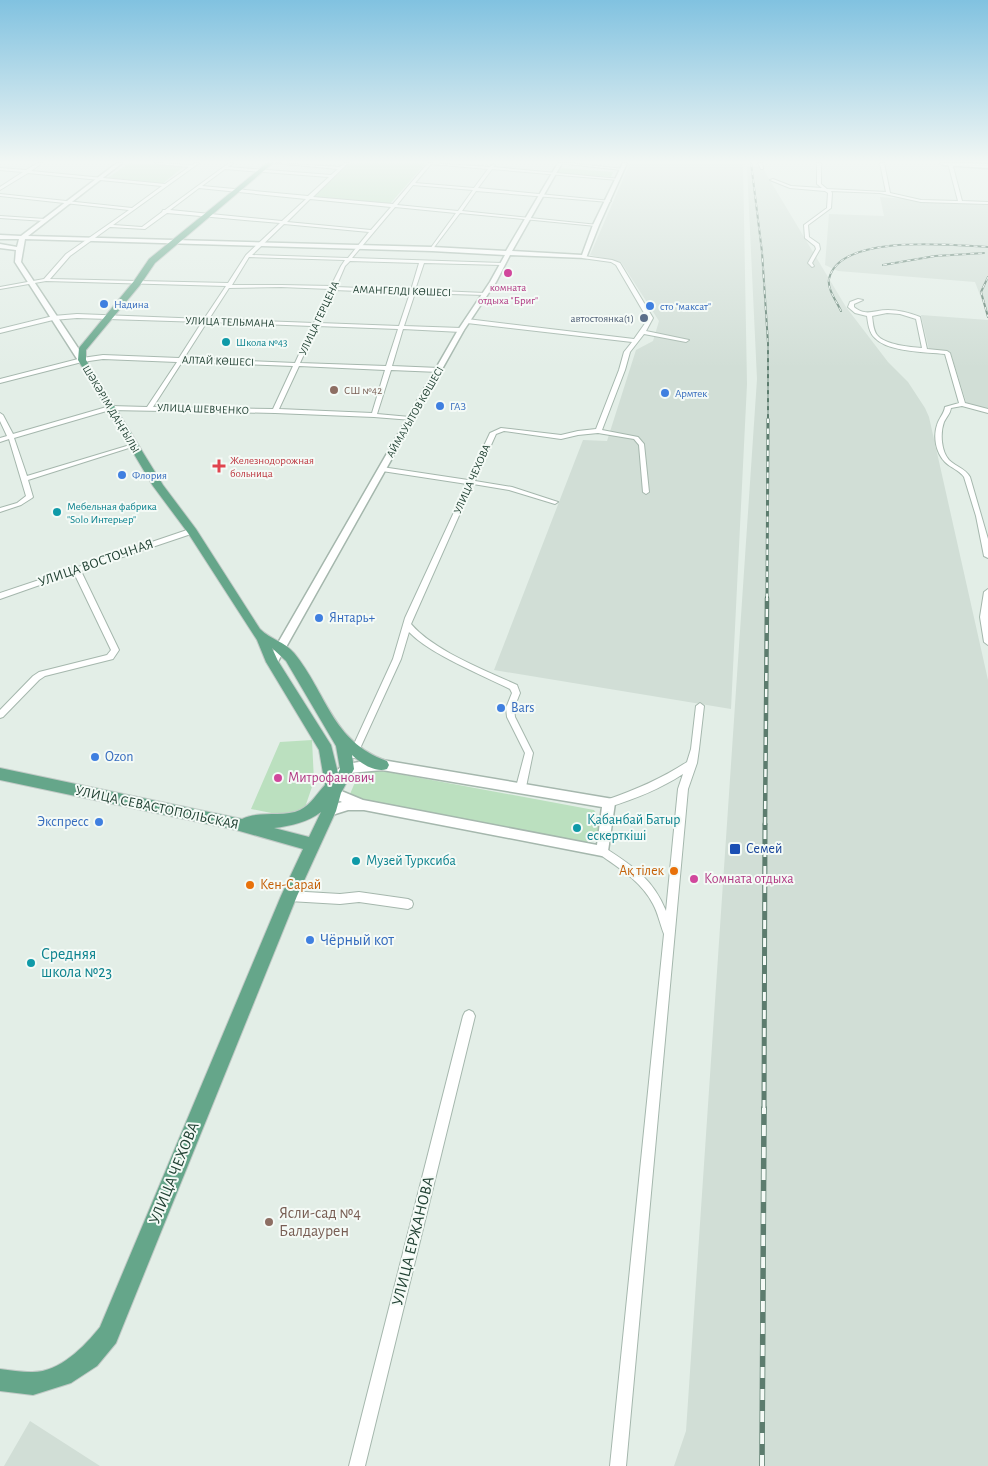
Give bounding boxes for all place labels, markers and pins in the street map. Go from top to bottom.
marker: комната отдыха "Бриг" [502,267,514,279]
place label: комната отдыха "Бриг" [478,282,538,306]
marker: Надина [98,298,110,310]
place label: Надина [114,299,149,310]
marker: сто "максат" [644,300,656,312]
place label: сто "максат" [660,301,711,312]
marker: автостоянка(1) [638,312,650,324]
place label: автостоянка(1) [571,313,634,324]
marker: Школа №43 [220,336,232,348]
place label: Школа №43 [236,337,288,348]
marker: СШ №42 [328,384,340,396]
place label: СШ №42 [344,385,382,396]
marker: Армтек [659,387,671,399]
place label: Армтек [675,388,707,399]
marker: ГАЗ [434,400,446,412]
place label: ГАЗ [450,401,466,412]
place label: Железнодорожная больница [230,455,314,479]
marker: Железнодорожная больница [212,459,226,473]
marker: Флория [116,469,128,481]
place label: Флория [132,470,167,481]
place label: Мебельная фабрика "Solo Интерьер" [67,501,157,525]
marker: Мебельная фабрика "Solo Интерьер" [51,506,63,518]
place label: Янтарь+ [329,611,376,625]
marker: Янтарь+ [313,612,325,624]
place label: Bars [511,701,535,715]
marker: Bars [495,702,507,714]
place label: Ozon [105,750,133,764]
marker: Ozon [89,751,101,763]
place label: Митрофанович [288,771,375,785]
marker: Митрофанович [272,772,284,784]
place label: Қабанбай Батыр ескерткіші [587,813,680,843]
place label: Экспресс [37,815,89,829]
marker: Экспресс [93,816,105,828]
marker: Қабанбай Батыр ескерткіші [571,822,583,834]
marker: Семей [728,842,742,856]
place label: Семей [746,842,782,856]
place label: Музей Турксиба [366,854,457,868]
marker: Музей Турксиба [350,855,362,867]
place label: Ақ тілек [619,864,665,878]
marker: Ақ тілек [668,865,680,877]
place label: Комната отдыха [704,872,794,886]
marker: Комната отдыха [688,873,700,885]
place label: Кен-Сарай [260,878,321,892]
marker: Кен-Сарай [244,879,256,891]
place label: Чёрный кот [320,932,394,948]
marker: Чёрный кот [304,934,316,946]
place label: Средняя школа №23 [41,946,112,980]
marker: Средняя школа №23 [25,957,37,969]
place label: Ясли-сад №4 Балдаурен [279,1205,361,1240]
marker: Ясли-сад №4 Балдаурен [263,1216,275,1228]

